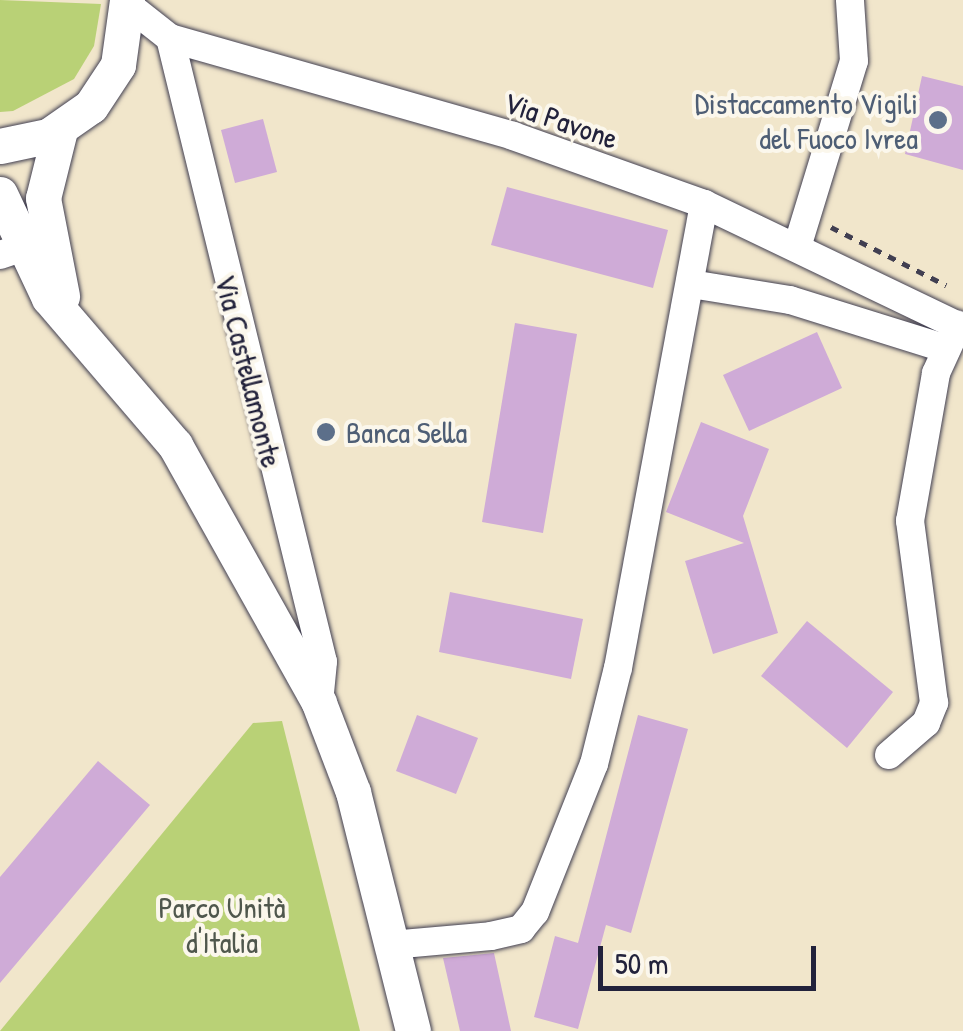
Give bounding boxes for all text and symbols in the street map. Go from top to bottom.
street label: Via Pavone [499,84,623,156]
place label: Distaccamento Vigili del Fuoco Ivrea [695,85,918,156]
marker: Distaccamento Vigili del Fuoco Ivrea [927,109,949,131]
street label: Via Castellamonte [208,271,290,471]
place label: Banca Sella [346,414,467,450]
marker: Banca Sella [315,421,337,443]
park label: Parco Unità d'Italia [158,889,286,960]
scale bar [603,926,820,988]
text: 50 m [615,943,668,983]

